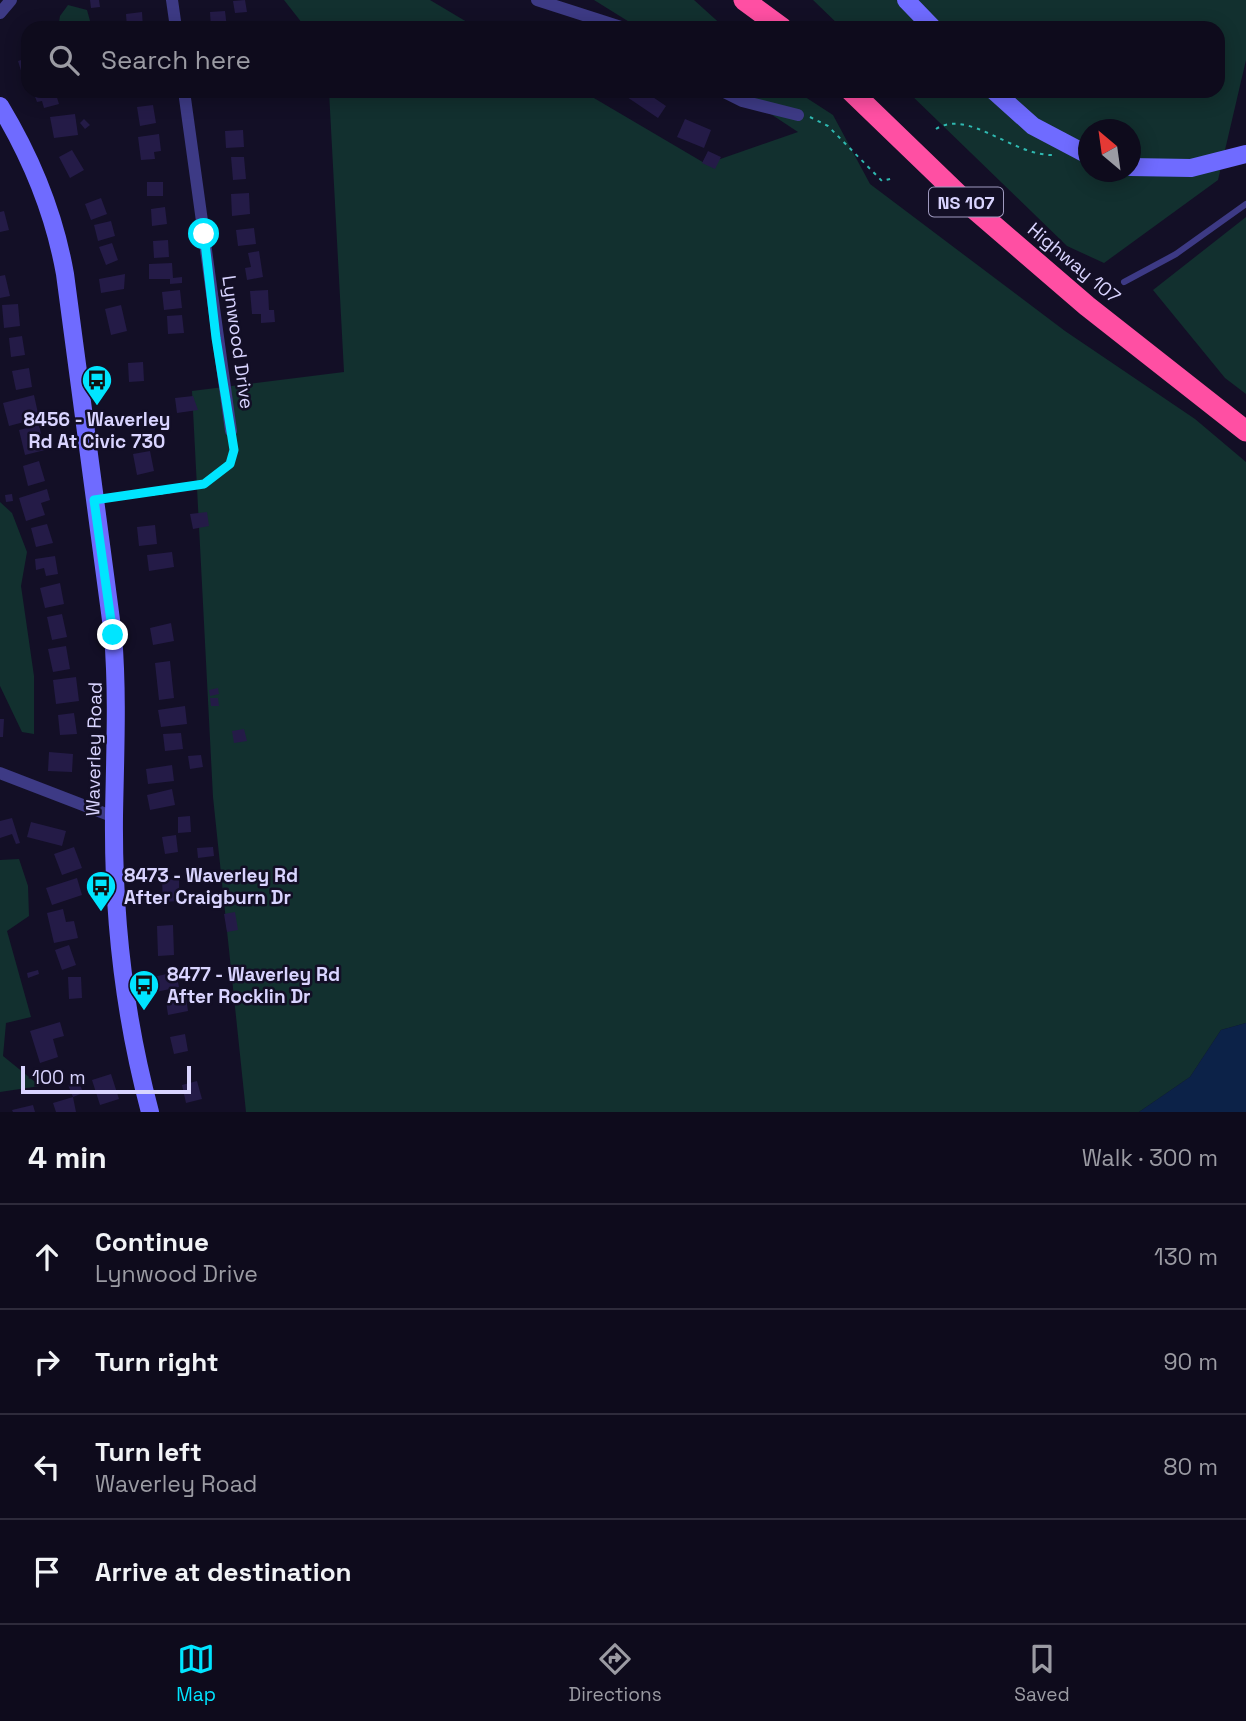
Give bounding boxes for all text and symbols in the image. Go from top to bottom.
search box [21,21,1225,98]
icon: search [45,41,83,79]
text: Search here [101,43,251,77]
north arrow [1078,119,1141,182]
road number: NS 107 [929,188,1003,216]
street label: Highway 107 [1022,217,1126,309]
route start [188,218,219,249]
street label: Lynwood Drive [216,274,260,410]
bus stop icon: 8456 - Waverley Rd At Civic 730 [80,363,114,407]
place label: 8456 - Waverley Rd At Civic 730 [23,407,171,454]
route end [97,619,128,650]
street label: Waverley Road [80,682,108,816]
place label: 8473 - Waverley Rd After Craigburn Dr [124,863,298,910]
bus stop icon: 8473 - Waverley Rd After Craigburn Dr [84,869,118,913]
place label: 8477 - Waverley Rd After Rocklin Dr [167,962,340,1009]
bus stop icon: 8477 - Waverley Rd After Rocklin Dr [127,968,161,1012]
scale bar [21,1063,191,1095]
text: 100 m [32,1065,86,1090]
text: 4 min [28,1138,107,1177]
text: Walk · 300 m [1082,1143,1218,1173]
text: Continue [95,1225,209,1259]
icon: ahead [28,1238,66,1276]
text: 130 m [1154,1242,1218,1272]
text: Lynwood Drive [95,1259,258,1289]
icon: right [28,1343,66,1381]
text: Turn right [95,1345,219,1379]
text: 90 m [1163,1347,1218,1377]
text: Turn left [95,1435,202,1469]
icon: left [28,1448,66,1486]
text: 80 m [1163,1452,1218,1482]
text: Waverley Road [95,1469,257,1499]
icon: arrive [28,1553,66,1591]
text: Arrive at destination [95,1555,352,1589]
tab: Map [176,1640,216,1707]
tab: Directions [569,1640,662,1707]
tab: Saved [1014,1640,1070,1707]

